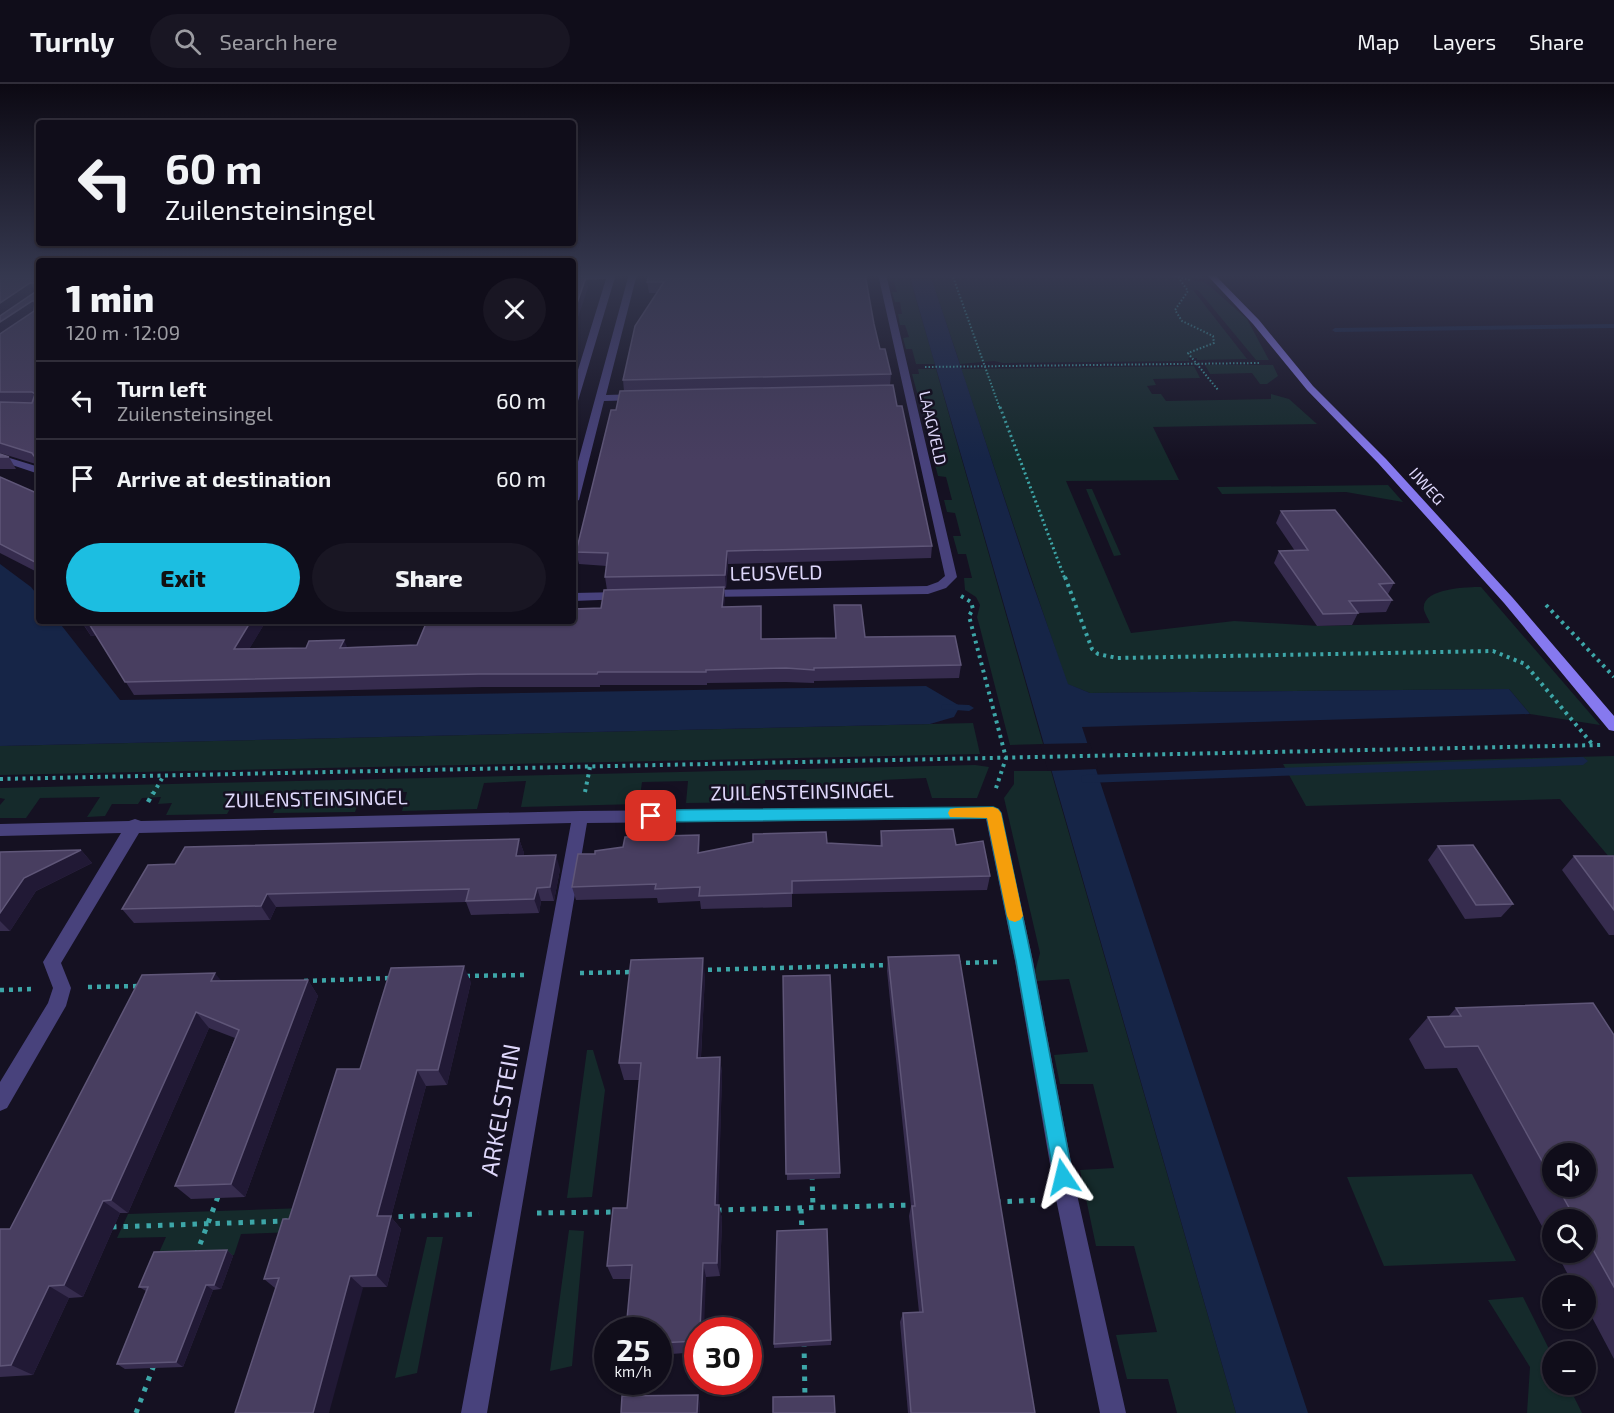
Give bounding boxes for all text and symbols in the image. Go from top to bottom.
search box [150,14,570,68]
text: Turnly [30,24,114,58]
icon: search [171,25,204,58]
text: Search here [219,28,338,54]
text: Map [1357,29,1399,54]
text: Layers [1432,29,1496,54]
text: Share [1529,29,1584,54]
text: 60 m [165,142,262,192]
icon: left [66,144,144,222]
text: Zuilensteinsingel [165,193,375,225]
text: 1 min [66,276,154,319]
button: close [483,278,546,341]
text: 120 m · 12:09 [66,320,180,344]
text: Turn left [117,375,206,401]
icon: left [66,384,99,417]
text: 60 m [496,387,546,413]
street label: LAAGVELD [916,389,951,467]
text: Zuilensteinsingel [117,401,273,425]
icon: arrive [66,462,99,495]
street label: IJWEG [1406,463,1449,508]
text: Arrive at destination [117,465,331,491]
text: 60 m [496,465,546,491]
button: Exit [66,543,300,612]
button: Share [312,543,546,612]
street label: LEUSVELD [729,559,823,585]
street label: ZUILENSTEINSINGEL [710,777,894,805]
street label: ZUILENSTEINSINGEL [224,784,408,812]
pin [625,790,676,841]
icon: arrive [634,799,667,832]
street label: ARKELSTEIN [474,1041,525,1178]
map controls [1542,1143,1596,1395]
button: sound [1542,1143,1596,1197]
position arrow [1031,1145,1095,1209]
button: search [1542,1209,1596,1263]
button: + [1542,1275,1596,1329]
speed limit sign: 30 [684,1317,762,1395]
text: 25 [616,1331,650,1367]
button: − [1542,1341,1596,1395]
text: km/h [614,1362,652,1380]

